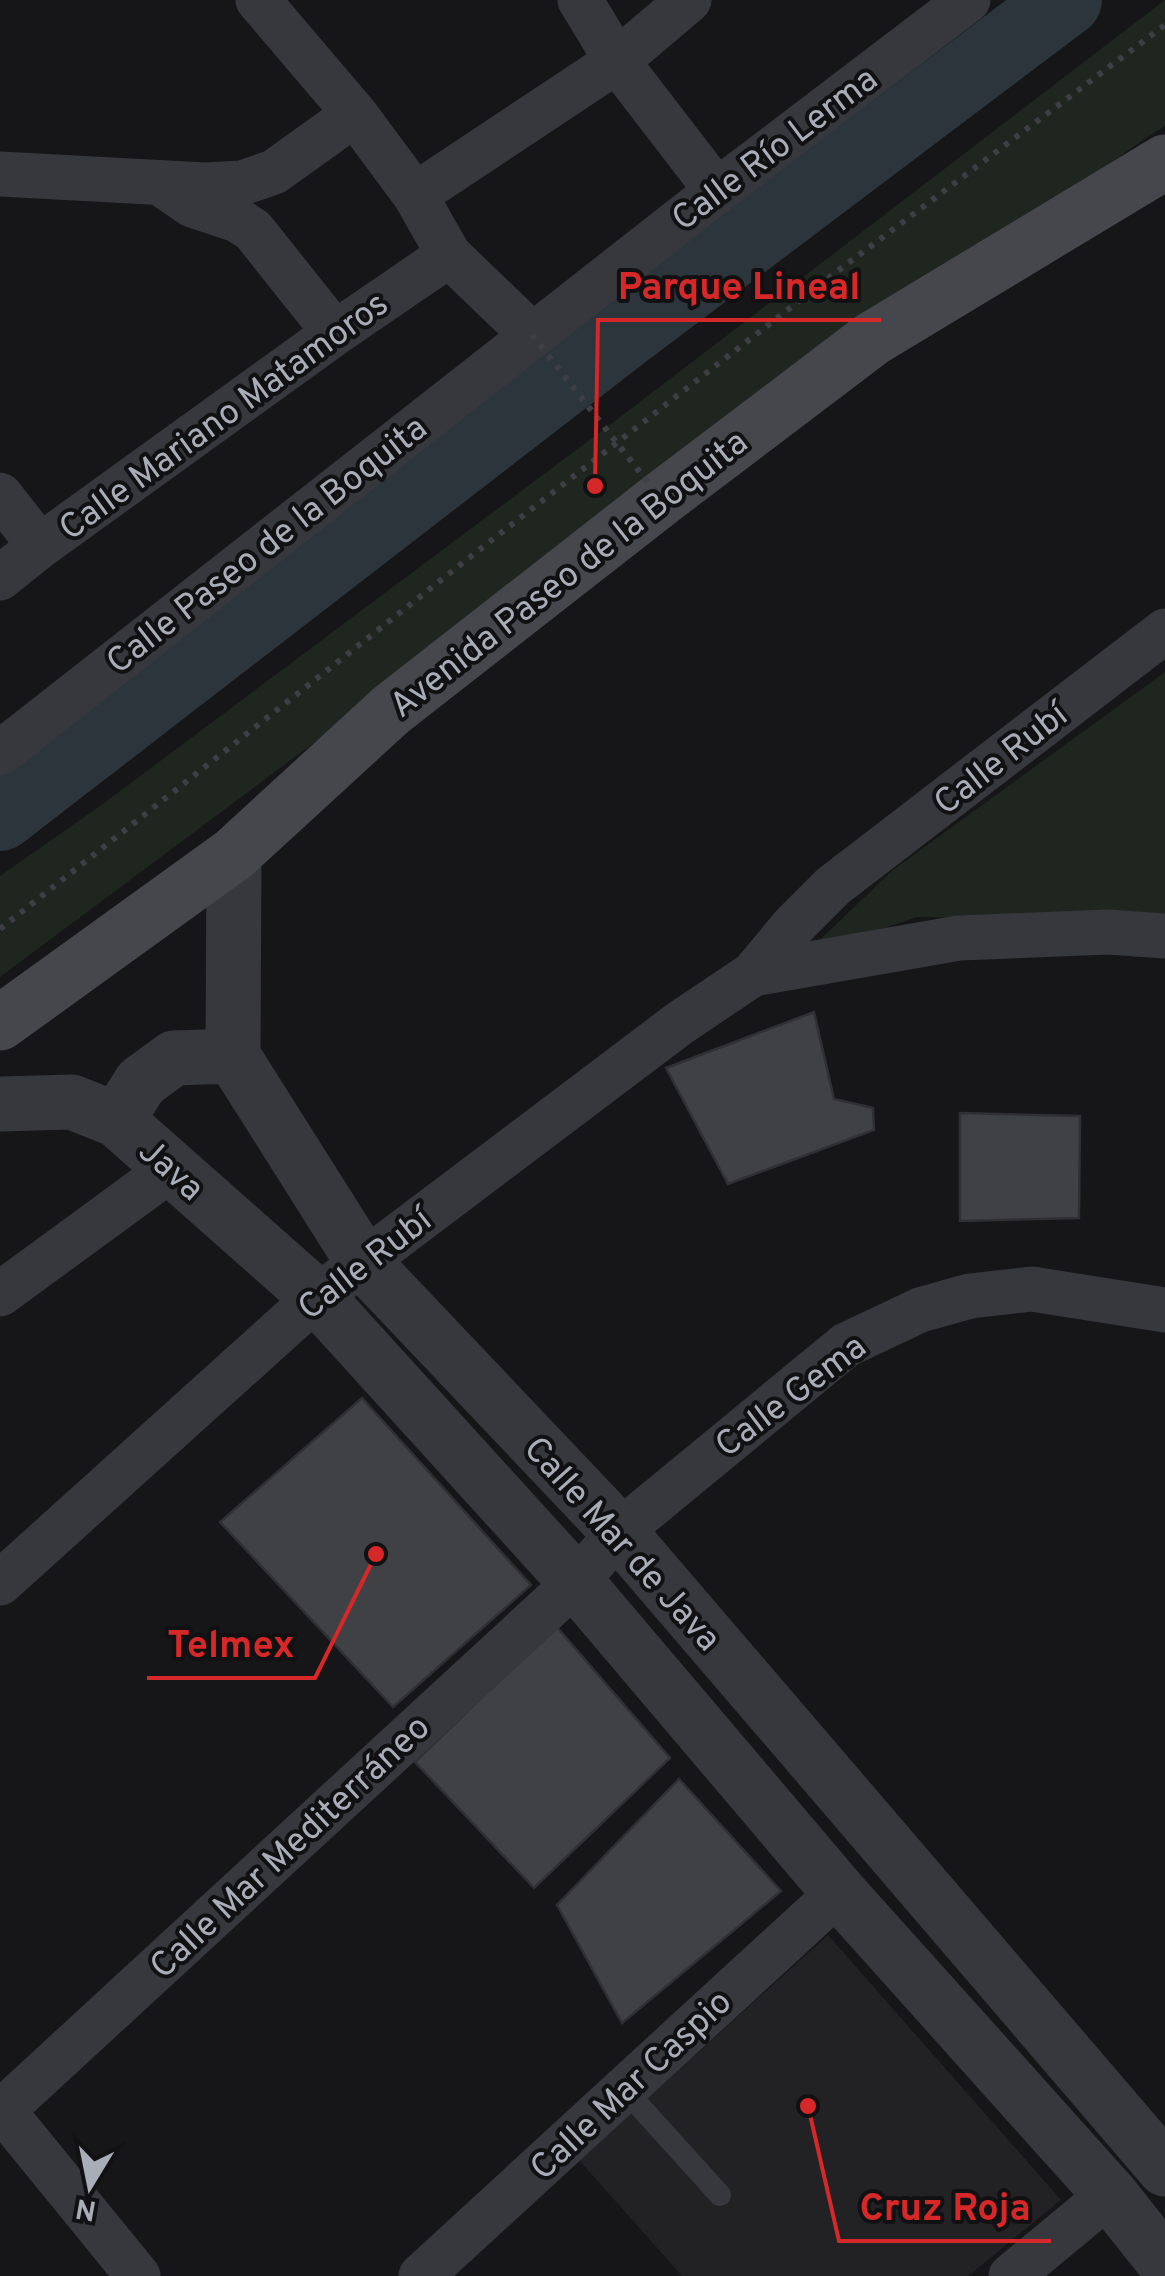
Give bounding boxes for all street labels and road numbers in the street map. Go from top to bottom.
street label: Calle Río Lerma [664,59,888,242]
street label: Calle Mariano Matamoros [52,283,398,552]
street label: Calle Paseo de la Boquita [99,407,437,685]
street label: Avenida Paseo de la Boquita [382,422,758,729]
street label: Calle Rubí [926,693,1080,826]
street label: Java [128,1130,212,1212]
street label: Calle Rubí [290,1198,444,1331]
street label: Calle Gema [708,1326,876,1469]
street label: Calle Mar de Java [513,1428,729,1662]
street label: Calle Mar Mediterráneo [142,1707,440,1990]
street label: Calle Mar Caspio [522,1981,742,2191]

